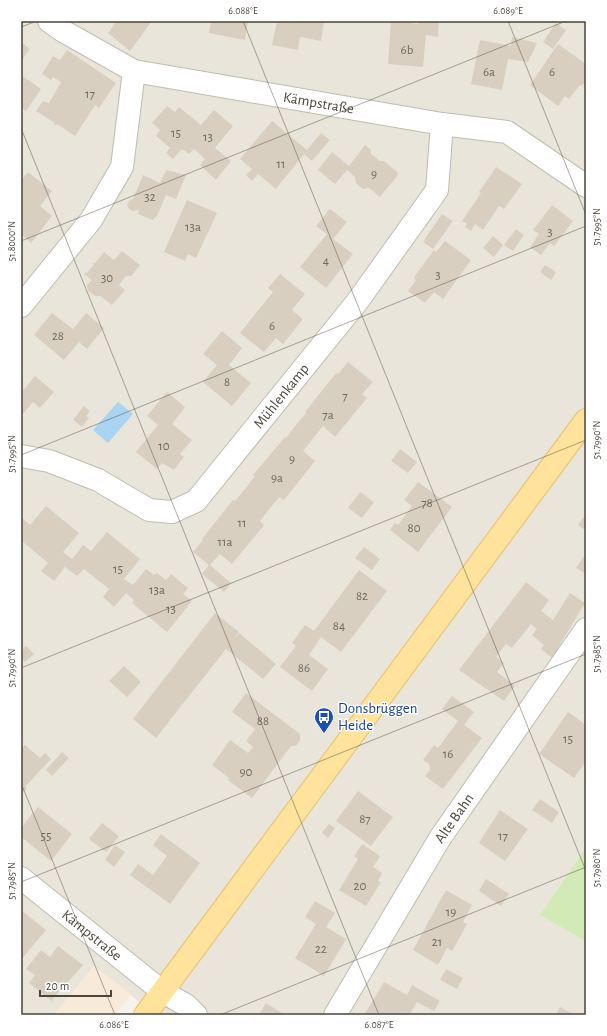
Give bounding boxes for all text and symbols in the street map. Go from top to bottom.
text: 6.088°E [228,6,258,16]
text: 6.089°E [493,6,523,16]
house number: 6b [401,44,414,57]
house number: 6a [483,66,495,79]
house number: 6 [549,66,555,79]
house number: 17 [85,88,96,101]
street label: Kämpstraße [282,89,355,116]
house number: 15 [171,127,181,140]
house number: 13 [203,131,213,144]
house number: 11 [277,158,285,171]
house number: 9 [371,168,377,181]
house number: 32 [144,191,156,204]
text: 51.7995°N [592,208,602,246]
text: 51.8000°N [7,221,17,261]
house number: 13a [185,221,201,234]
house number: 3 [547,226,553,239]
house number: 4 [323,255,329,268]
house number: 3 [435,269,441,282]
house number: 30 [101,272,113,285]
house number: 6 [269,320,275,333]
house number: 28 [52,330,64,343]
street label: Mühlenkamp [251,361,312,431]
house number: 8 [224,376,230,389]
house number: 7 [342,390,348,403]
house number: 7a [322,409,334,422]
text: 51.7990°N [592,421,602,459]
text: 51.7995°N [7,435,17,473]
house number: 10 [158,440,170,453]
house number: 9 [289,453,295,466]
house number: 9a [271,472,283,485]
house number: 78 [421,497,433,510]
house number: 11 [238,517,246,530]
house number: 80 [407,522,421,535]
house number: 11a [218,536,232,549]
house number: 15 [113,563,123,576]
house number: 13a [149,584,165,597]
house number: 82 [356,590,368,603]
house number: 13 [166,603,176,616]
house number: 84 [333,620,345,633]
text: 51.7985°N [592,635,602,673]
text: 51.7990°N [7,649,17,687]
house number: 86 [298,662,310,675]
place label: Donsbrüggen Heide [338,701,418,733]
bus stop icon: Donsbrüggen Heide [313,706,335,734]
house number: 88 [257,715,269,728]
house number: 15 [563,733,573,746]
house number: 16 [443,748,453,761]
house number: 90 [240,766,253,779]
street label: Alte Bahn [431,791,476,846]
house number: 87 [359,813,371,826]
house number: 55 [41,830,51,843]
house number: 17 [498,830,509,843]
text: 51.7980°N [592,849,602,887]
text: 51.7985°N [7,862,17,900]
house number: 20 [354,880,367,893]
house number: 19 [446,906,456,919]
street label: Kämpstraße [59,907,125,963]
house number: 21 [432,936,442,949]
house number: 22 [315,943,327,956]
scale bar [40,972,111,998]
text: 20 m [46,980,69,992]
text: 6.086°E [99,1020,129,1030]
text: 6.087°E [365,1020,394,1030]

